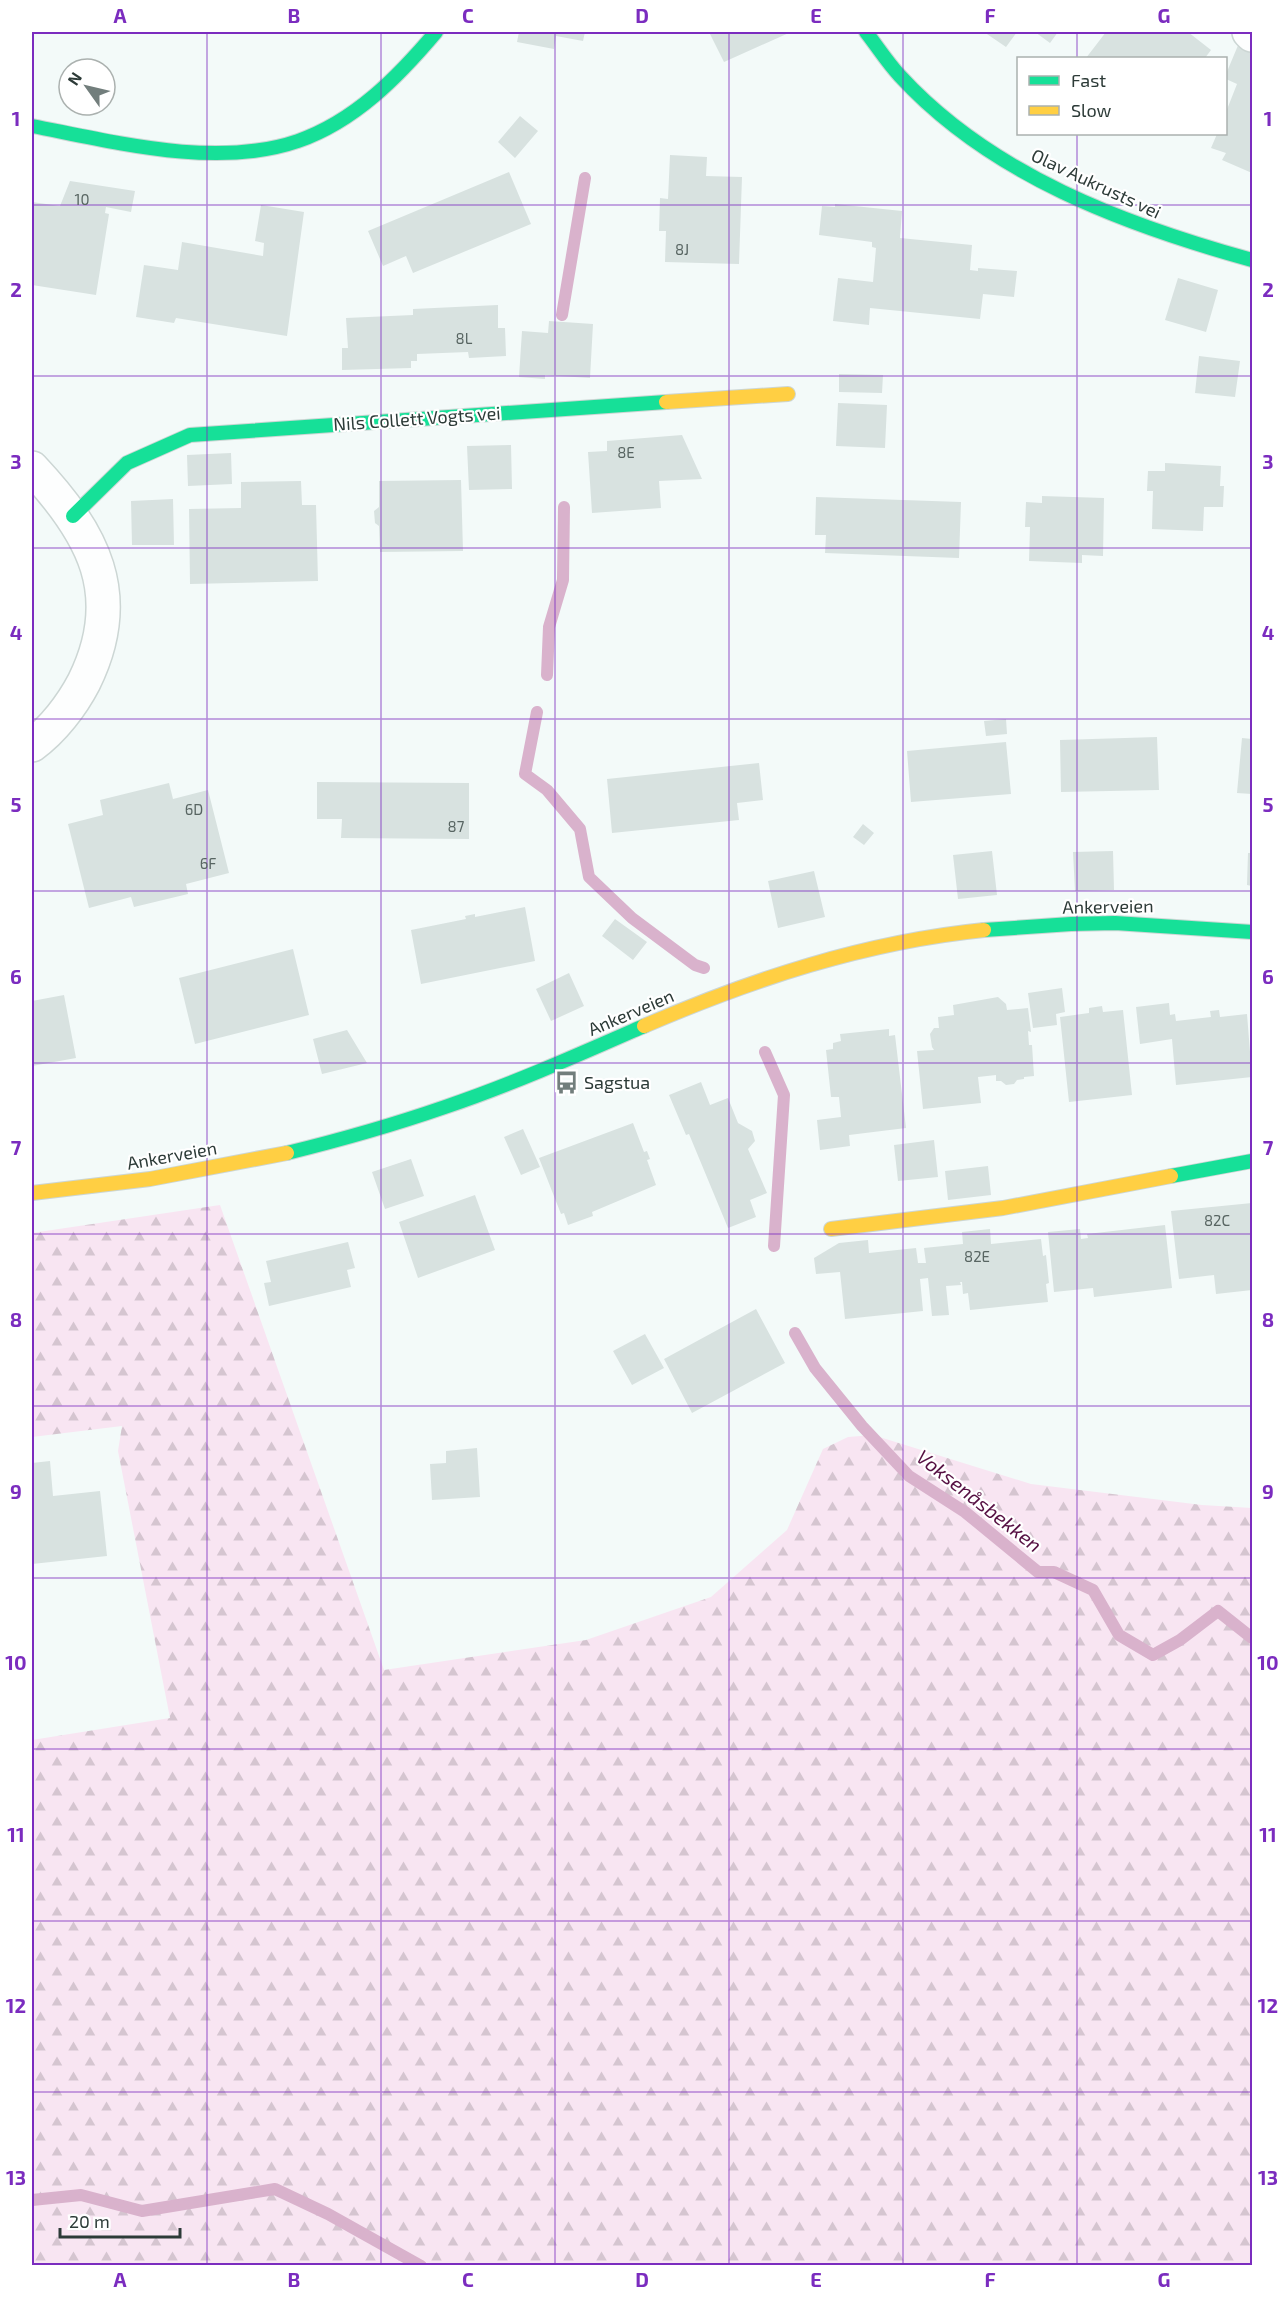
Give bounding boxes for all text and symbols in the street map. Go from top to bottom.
text: A [113,3,127,27]
text: B [288,3,300,27]
text: C [462,3,474,27]
text: D [635,3,649,27]
text: E [810,3,822,27]
text: F [984,3,996,27]
text: G [1158,3,1170,27]
north arrow [57,57,117,117]
legend [1017,57,1227,135]
text: N [63,68,85,88]
text: Fast [1071,69,1106,91]
text: Slow [1071,99,1112,121]
text: 1 [12,106,20,130]
text: 1 [1264,106,1272,130]
street label: Olav Aukrusts vei [1028,143,1165,223]
house number: 10 [74,190,90,208]
house number: 8J [675,240,689,258]
text: 2 [10,277,22,301]
text: 2 [1262,277,1274,301]
house number: 8L [456,329,473,347]
street label: Nils Collett Vogts vei [333,401,501,435]
house number: 8E [617,443,635,461]
text: 3 [10,449,22,473]
text: 3 [1262,449,1274,473]
text: 4 [10,620,23,644]
text: 4 [1262,620,1275,644]
text: 5 [10,792,22,816]
text: 5 [1262,792,1274,816]
house number: 6D [185,800,203,818]
house number: 87 [448,817,465,835]
house number: 6F [200,854,216,872]
street label: Ankerveien [1062,894,1154,918]
text: 6 [10,964,22,988]
text: 6 [1262,964,1274,988]
street label: Ankerveien [584,984,677,1040]
bus stop icon: Sagstua [553,1070,579,1096]
place label: Sagstua [584,1071,650,1093]
text: 7 [11,1135,22,1159]
text: 7 [1263,1135,1274,1159]
street label: Ankerveien [125,1136,219,1174]
house number: 82C [1204,1211,1230,1229]
house number: 82E [964,1247,990,1265]
text: 8 [10,1307,22,1331]
text: 8 [1262,1307,1274,1331]
water label: Voksenåsbekken [912,1444,1047,1557]
text: 9 [10,1479,22,1503]
text: 9 [1262,1479,1274,1503]
text: 10 [5,1650,27,1674]
text: 10 [1257,1650,1279,1674]
text: 11 [7,1822,25,1846]
text: 11 [1259,1822,1277,1846]
text: 12 [6,1993,26,2017]
text: 12 [1258,1993,1278,2017]
text: 13 [6,2165,26,2189]
text: 13 [1258,2165,1278,2189]
scale bar [60,2201,180,2239]
text: 20 m [69,2210,110,2232]
text: A [113,2267,127,2291]
text: B [288,2267,300,2291]
text: C [462,2267,474,2291]
text: D [635,2267,649,2291]
text: E [810,2267,822,2291]
text: F [984,2267,996,2291]
text: G [1158,2267,1170,2291]

